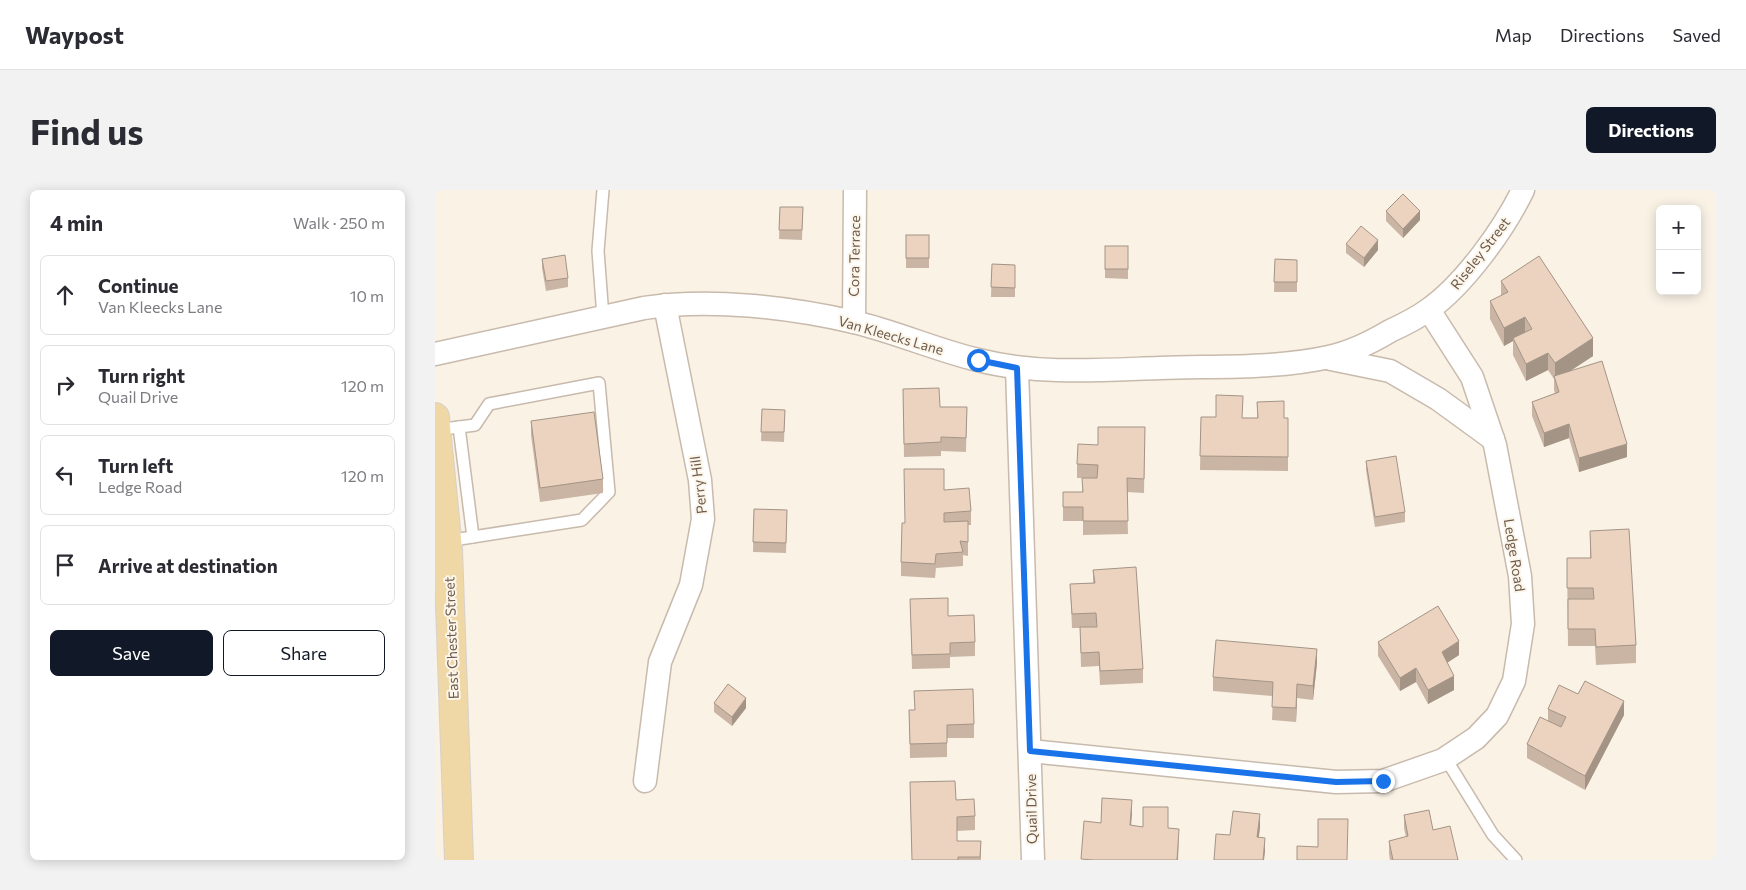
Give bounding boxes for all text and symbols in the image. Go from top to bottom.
text: Waypost [25,20,124,49]
text: Map [1495,24,1532,46]
text: Directions [1560,24,1644,46]
text: Saved [1672,24,1721,46]
button: Directions [1586,107,1716,153]
text: Find us [30,109,144,152]
map controls [1656,205,1701,295]
button: + [1656,205,1701,250]
text: 4 min [50,210,103,235]
text: Walk · 250 m [293,213,385,232]
street label: Riseley Street [1447,213,1514,293]
street label: Cora Terrace [845,215,863,297]
button: − [1656,250,1701,295]
text: Continue [98,274,178,297]
icon: ahead [51,281,79,309]
text: 10 m [350,286,384,305]
text: Van Kleecks Lane [98,297,222,316]
street label: Van Kleecks Lane [836,312,946,358]
route start [967,349,990,372]
text: Turn right [98,364,185,387]
icon: right [51,371,79,399]
text: 120 m [341,376,384,395]
text: Quail Drive [98,387,178,406]
text: Turn left [98,454,173,477]
street label: Perry Hill [686,455,710,515]
icon: left [51,461,79,489]
text: 120 m [341,466,384,485]
text: Ledge Road [98,477,182,496]
street label: Ledge Road [1501,517,1529,593]
icon: arrive [51,551,79,579]
text: Arrive at destination [98,554,278,577]
street label: East Chester Street [440,576,462,700]
button: Save [50,630,213,676]
button: Share [223,630,385,676]
route end [1372,770,1395,793]
street label: Quail Drive [1022,774,1040,844]

